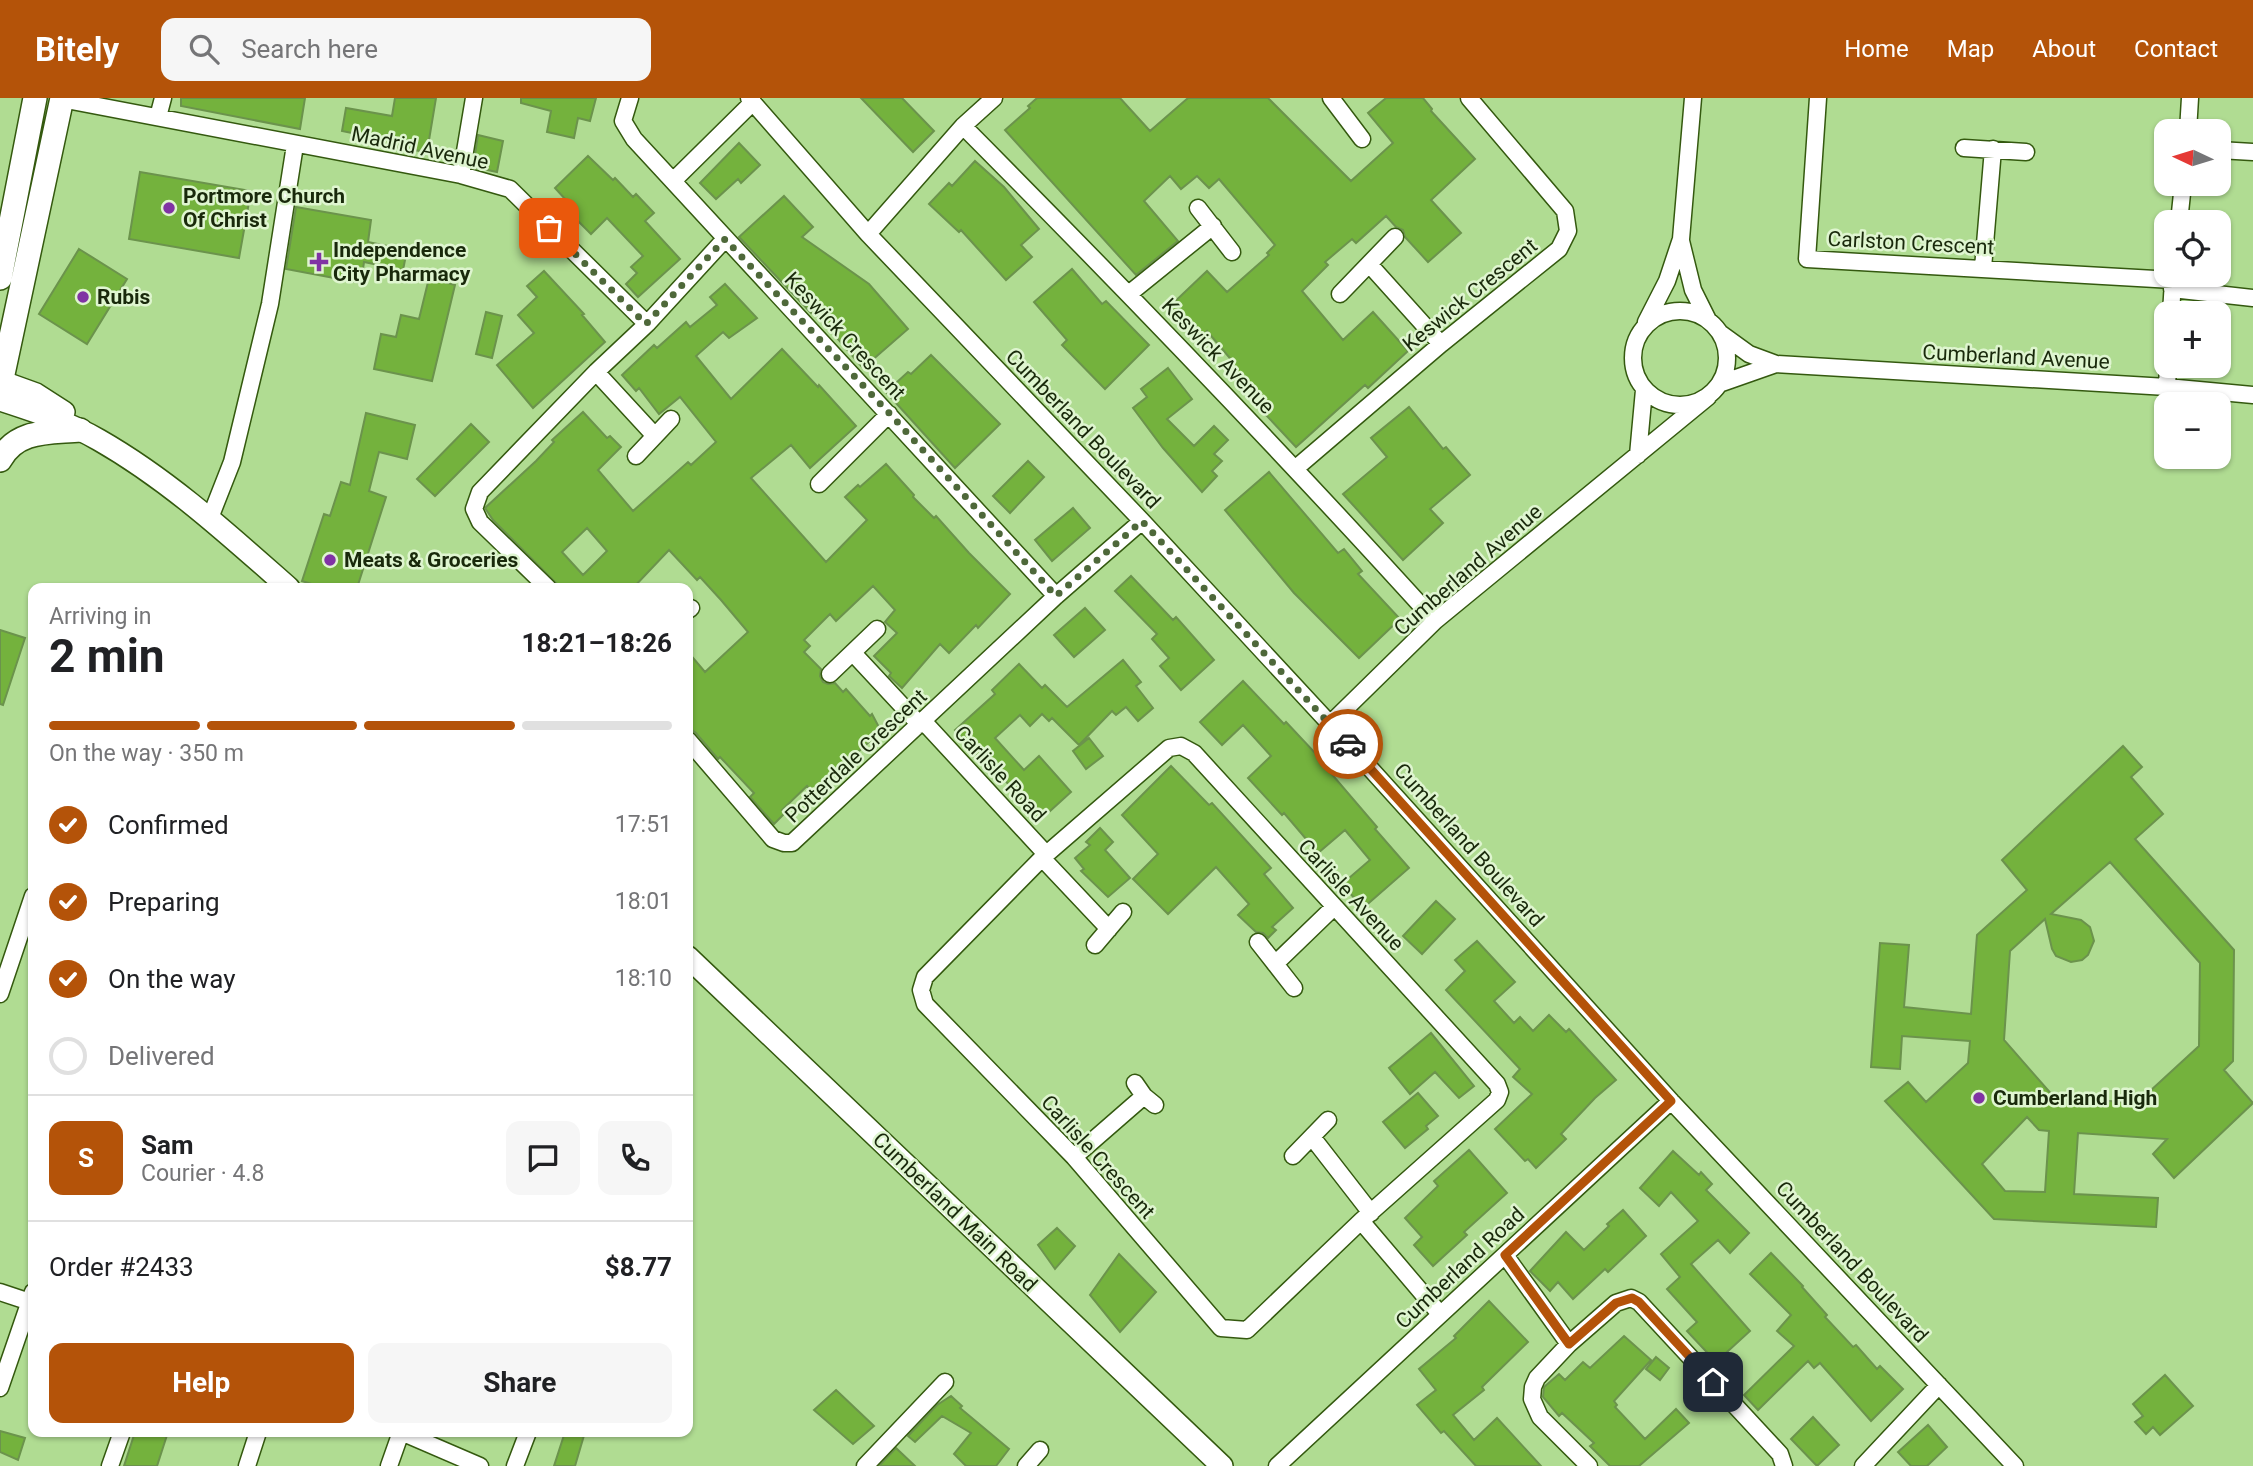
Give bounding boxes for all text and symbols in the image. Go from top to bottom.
search box [161,18,651,81]
text: Bitely [35,30,119,69]
icon: search [185,30,223,68]
text: Search here [241,34,378,64]
text: Home [1844,35,1909,63]
text: Map [1947,35,1994,63]
text: About [2032,35,2096,63]
text: Contact [2134,35,2218,63]
north arrow [2154,119,2231,196]
map controls [2154,119,2231,469]
street label: Madrid Avenue [349,122,491,174]
place label: Portmore Church Of Christ [183,184,345,232]
pin [519,198,579,258]
marker: Portmore Church Of Christ [161,200,177,216]
icon: bag [530,209,568,247]
button: locate [2154,210,2231,287]
street label: Carlston Crescent [1827,227,1995,259]
street label: Keswick Crescent [1398,233,1542,356]
place label: Independence City Pharmacy [333,238,471,286]
marker: Independence City Pharmacy [311,254,327,270]
street label: Keswick Crescent [780,267,910,405]
place label: Rubis [97,285,151,309]
marker: Rubis [75,289,91,305]
street label: Keswick Avenue [1157,293,1279,419]
button: + [2154,301,2231,378]
street label: Cumberland Avenue [1922,340,2110,374]
street label: Cumberland Boulevard [1001,344,1165,514]
button: − [2154,392,2231,469]
street label: Cumberland Avenue [1389,499,1547,641]
place label: Meats & Groceries [344,548,519,572]
marker: Meats & Groceries [322,552,338,568]
text: Arriving in [49,603,152,630]
text: 18:21–18:26 [522,628,672,658]
text: 2 min [49,629,165,683]
street label: Potterdale Crescent [780,684,932,828]
courier [1313,709,1383,779]
street label: Carlisle Road [949,721,1051,827]
icon: car [1329,725,1367,763]
text: On the way · 350 m [49,740,244,767]
street label: Cumberland Boulevard [1389,758,1549,932]
icon: check [49,806,87,844]
text: Confirmed [108,810,229,840]
text: 17:51 [615,811,672,838]
street label: Carlisle Avenue [1293,834,1409,956]
icon: check [49,883,87,921]
text: Preparing [108,887,220,917]
text: 18:01 [615,888,672,915]
icon: check [49,960,87,998]
text: On the way [108,964,236,994]
text: 18:10 [615,965,672,992]
text: Delivered [108,1041,215,1071]
place label: Cumberland High [1993,1086,2157,1110]
street label: Carlisle Crescent [1036,1090,1160,1224]
marker: Cumberland High [1971,1090,1987,1106]
button: chat [506,1121,580,1195]
button: phone [598,1121,672,1195]
street label: Cumberland Main Road [868,1127,1042,1297]
text: Sam [141,1130,193,1160]
text: S [78,1143,94,1173]
text: Courier · 4.8 [141,1160,264,1187]
street label: Cumberland Boulevard [1771,1176,1933,1348]
street label: Cumberland Road [1391,1202,1529,1334]
text: Order #2433 [49,1252,194,1282]
text: $8.77 [605,1252,672,1282]
button: Help [49,1343,354,1423]
button: Share [368,1343,672,1423]
pin [1683,1352,1743,1412]
icon: home [1694,1363,1732,1401]

